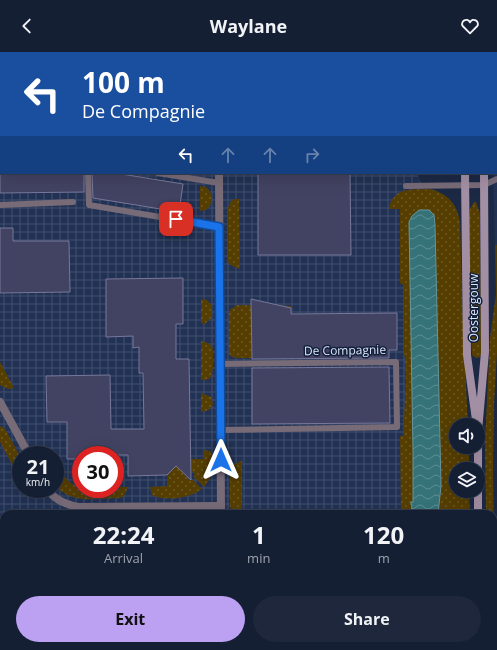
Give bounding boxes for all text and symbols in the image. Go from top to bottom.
text: Waylane [210,14,287,38]
icon: back [16,15,38,37]
icon: heart [459,15,481,37]
text: 100 m [82,63,165,101]
icon: left [16,68,68,120]
text: De Compagnie [82,99,205,123]
icon: left [175,144,197,166]
icon: ahead [217,144,239,166]
icon: ahead [259,144,281,166]
icon: right [301,144,323,166]
pin [159,202,193,236]
icon: arrive [165,208,187,230]
street label: Oostergouw [465,273,482,342]
street label: De Compagnie [304,341,386,359]
map controls [449,418,485,498]
button: sound [449,418,485,454]
position arrow [200,439,242,481]
speed limit sign: 30 [72,446,124,498]
text: 21 [27,453,49,480]
button: layers [449,462,485,498]
text: km/h [26,475,50,489]
text: 22:24 [93,518,154,551]
text: 1 [252,518,266,551]
text: 120 [363,518,404,551]
text: Arrival [104,549,143,567]
text: min [247,549,270,567]
text: m [378,549,390,567]
button: Exit [16,596,245,642]
button: Share [253,596,481,642]

